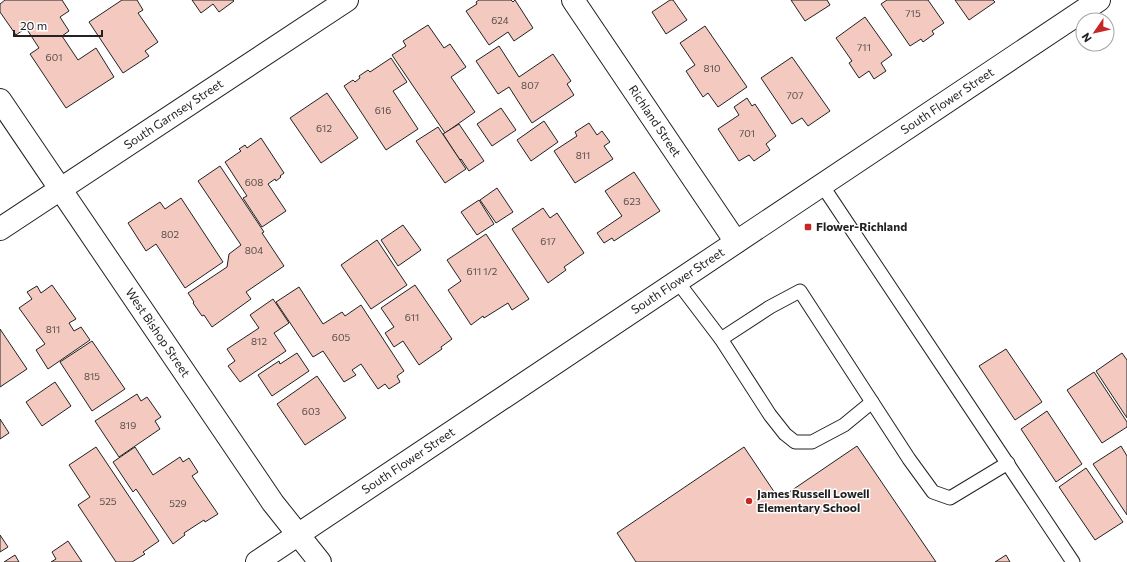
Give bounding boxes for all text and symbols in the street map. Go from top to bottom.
house number: 715 [905,7,921,19]
scale bar [14,12,102,38]
north arrow [1075,12,1115,52]
house number: 624 [491,14,509,26]
text: 20 m [20,18,47,32]
text: N [1079,31,1094,45]
house number: 711 [857,41,871,53]
house number: 601 [46,51,62,63]
house number: 810 [704,62,720,74]
street label: South Flower Street [898,64,996,136]
street label: South Garnsey Street [121,76,225,151]
house number: 807 [521,79,539,91]
street label: Richland Street [626,82,685,159]
house number: 707 [786,89,804,101]
house number: 616 [375,104,391,116]
house number: 612 [316,122,332,134]
house number: 701 [739,127,755,139]
house number: 811 [576,149,590,161]
house number: 608 [245,176,263,188]
house number: 623 [623,195,641,207]
place label: Flower-Richland [816,219,907,233]
marker: Flower-Richland [803,222,813,232]
house number: 802 [161,228,180,240]
house number: 617 [540,235,556,247]
house number: 804 [245,244,263,256]
street label: South Flower Street [628,244,726,316]
house number: 611 1/2 [467,265,498,277]
street label: West Bishop Street [123,285,193,379]
house number: 611 [405,311,419,323]
house number: 811 [46,323,60,335]
house number: 605 [332,331,350,343]
house number: 812 [251,335,267,347]
house number: 815 [84,370,100,382]
house number: 603 [302,405,320,417]
house number: 819 [120,419,136,431]
street label: South Flower Street [359,424,457,496]
place label: James Russell Lowell Elementary School [757,486,870,514]
house number: 525 [99,495,117,507]
marker: James Russell Lowell Elementary School [744,496,754,506]
house number: 529 [169,497,187,509]

